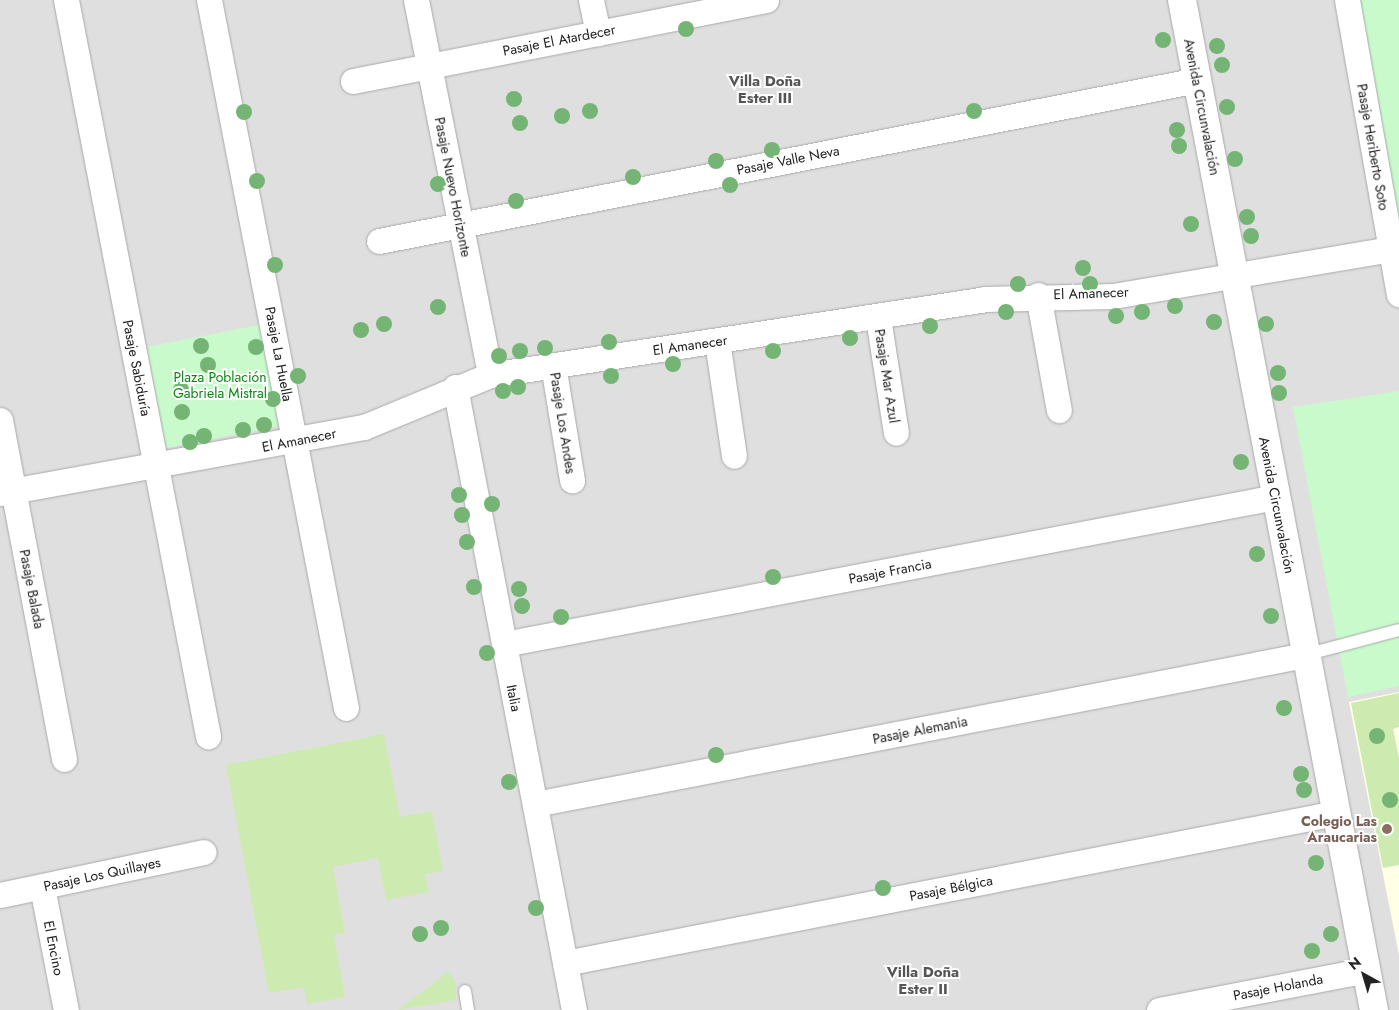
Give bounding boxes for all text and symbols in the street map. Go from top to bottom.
street label: Pasaje El Atardecer [501,21,617,59]
street label: Avenida Circunvalación [1181,37,1223,177]
district label: Villa Doña Ester III [729,72,801,107]
street label: Pasaje Heriberto Soto [1354,82,1392,212]
street label: Pasaje Nuevo Horizonte [431,116,475,258]
street label: Pasaje Valle Neva [735,142,841,178]
street label: El Amanecer [1053,283,1129,303]
street label: Pasaje La Huella [262,305,296,403]
street label: Pasaje Sabiduría [119,318,155,418]
street label: Pasaje Mar Azul [871,328,903,424]
street label: El Amanecer [652,331,728,359]
park label: Plaza Población Gabriela Mistral [173,369,267,402]
street label: Pasaje Los Andes [547,371,579,475]
street label: El Amanecer [260,425,338,455]
street label: Avenida Circunvalación [1256,435,1298,575]
street label: Pasaje Balada [16,548,48,630]
street label: Pasaje Francia [847,555,933,587]
street label: Italia [503,683,525,713]
street label: Pasaje Alemania [871,713,969,747]
place label: Colegio Las Araucarias [1301,813,1377,846]
marker: Colegio Las Araucarias [1381,823,1393,835]
street label: Pasaje Los Quillayes [42,853,162,895]
street label: Pasaje Bélgica [908,872,994,904]
street label: El Encino [40,919,68,977]
north arrow [1339,950,1389,1000]
text: N [1344,952,1365,975]
district label: Villa Doña Ester II [887,963,959,998]
street label: Pasaje Holanda [1232,970,1324,1004]

